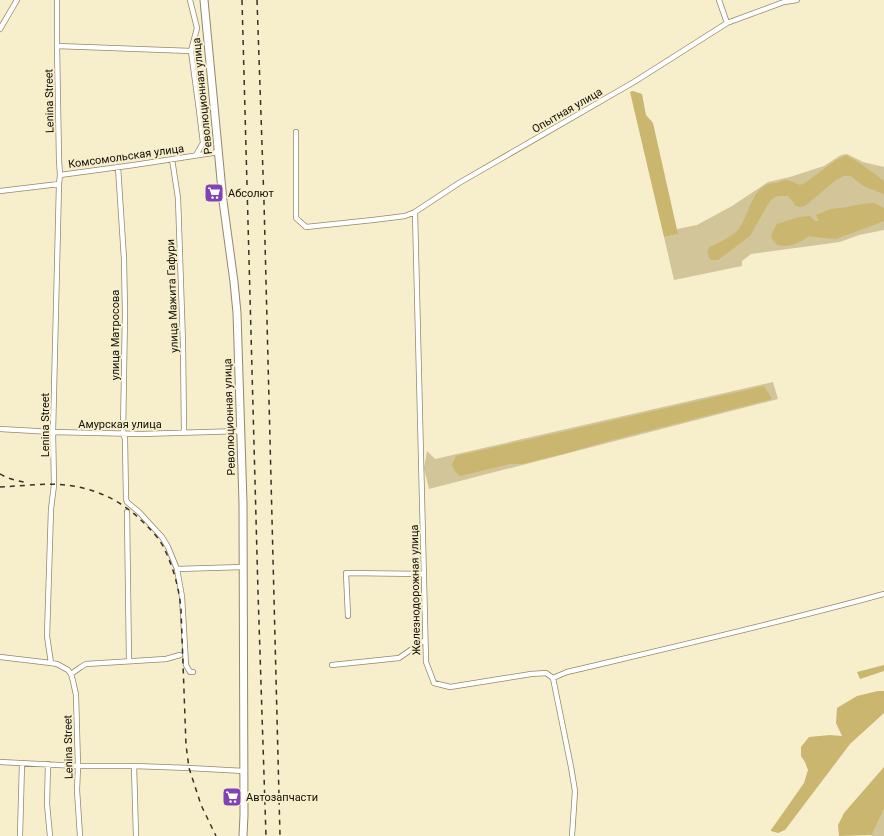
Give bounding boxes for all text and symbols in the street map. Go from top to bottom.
street label: Революционная улица [190,37,215,155]
street label: Lenina Street [42,68,57,133]
street label: Опытная улица [530,85,605,136]
street label: Комсомольская улица [67,142,185,171]
supermarket icon: Абсолют [203,182,225,204]
place label: Абсолют [228,187,275,200]
street label: улица Мажита Гафури [164,239,181,353]
street label: улица Матросова [109,290,122,380]
street label: Революционная улица [221,358,238,476]
street label: Lenina Street [39,392,52,457]
street label: Амурская улица [78,418,162,431]
street label: Железнодорожная улица [408,525,423,655]
street label: Lenina Street [61,714,76,779]
supermarket icon: Автозапчасти [221,786,243,808]
place label: Автозапчасти [246,791,318,804]

